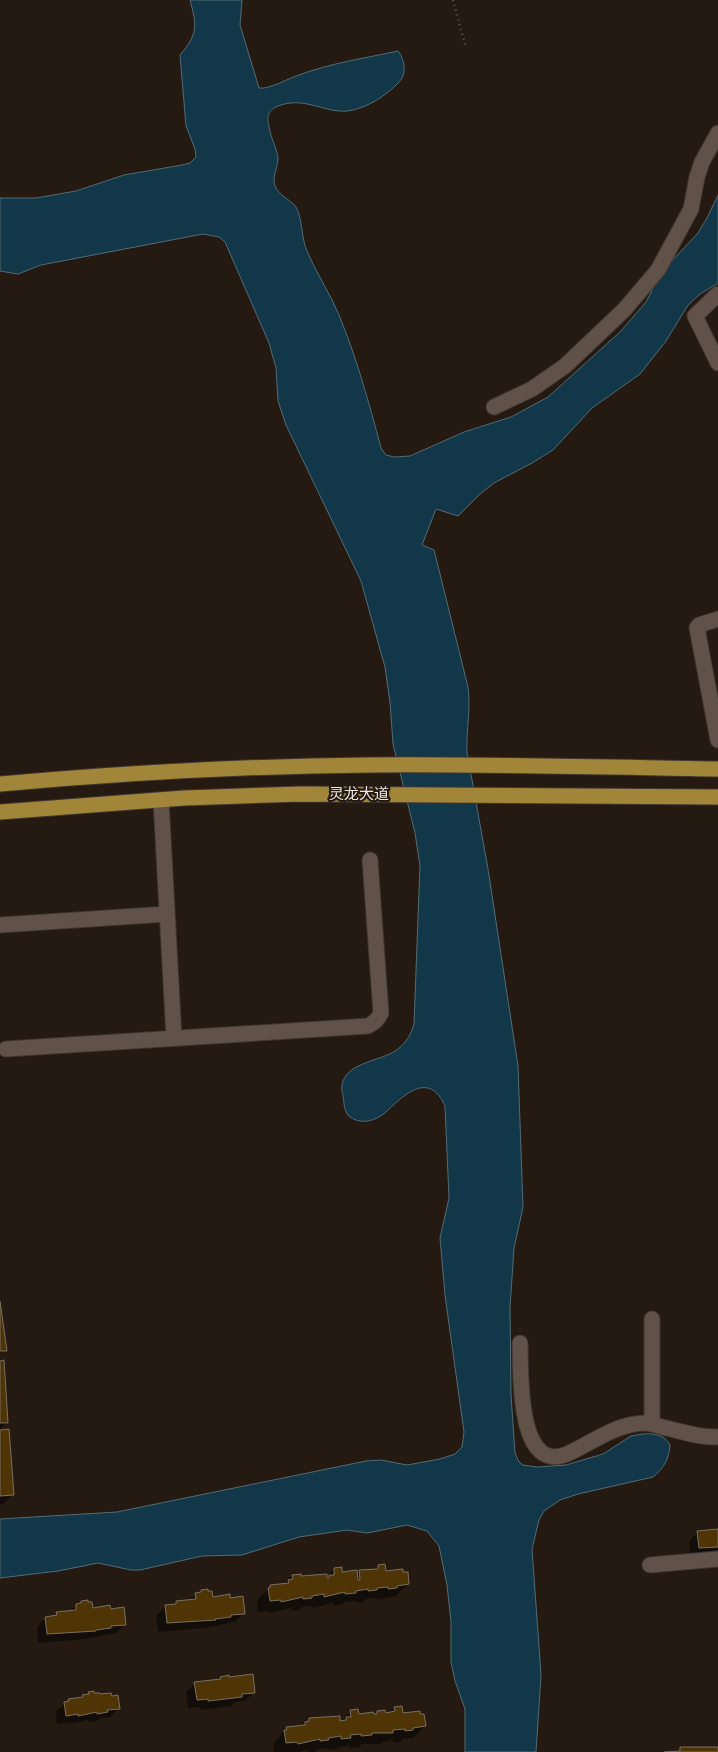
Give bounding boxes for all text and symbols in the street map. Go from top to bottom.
street label: 灵龙大道 [329,783,389,803]

